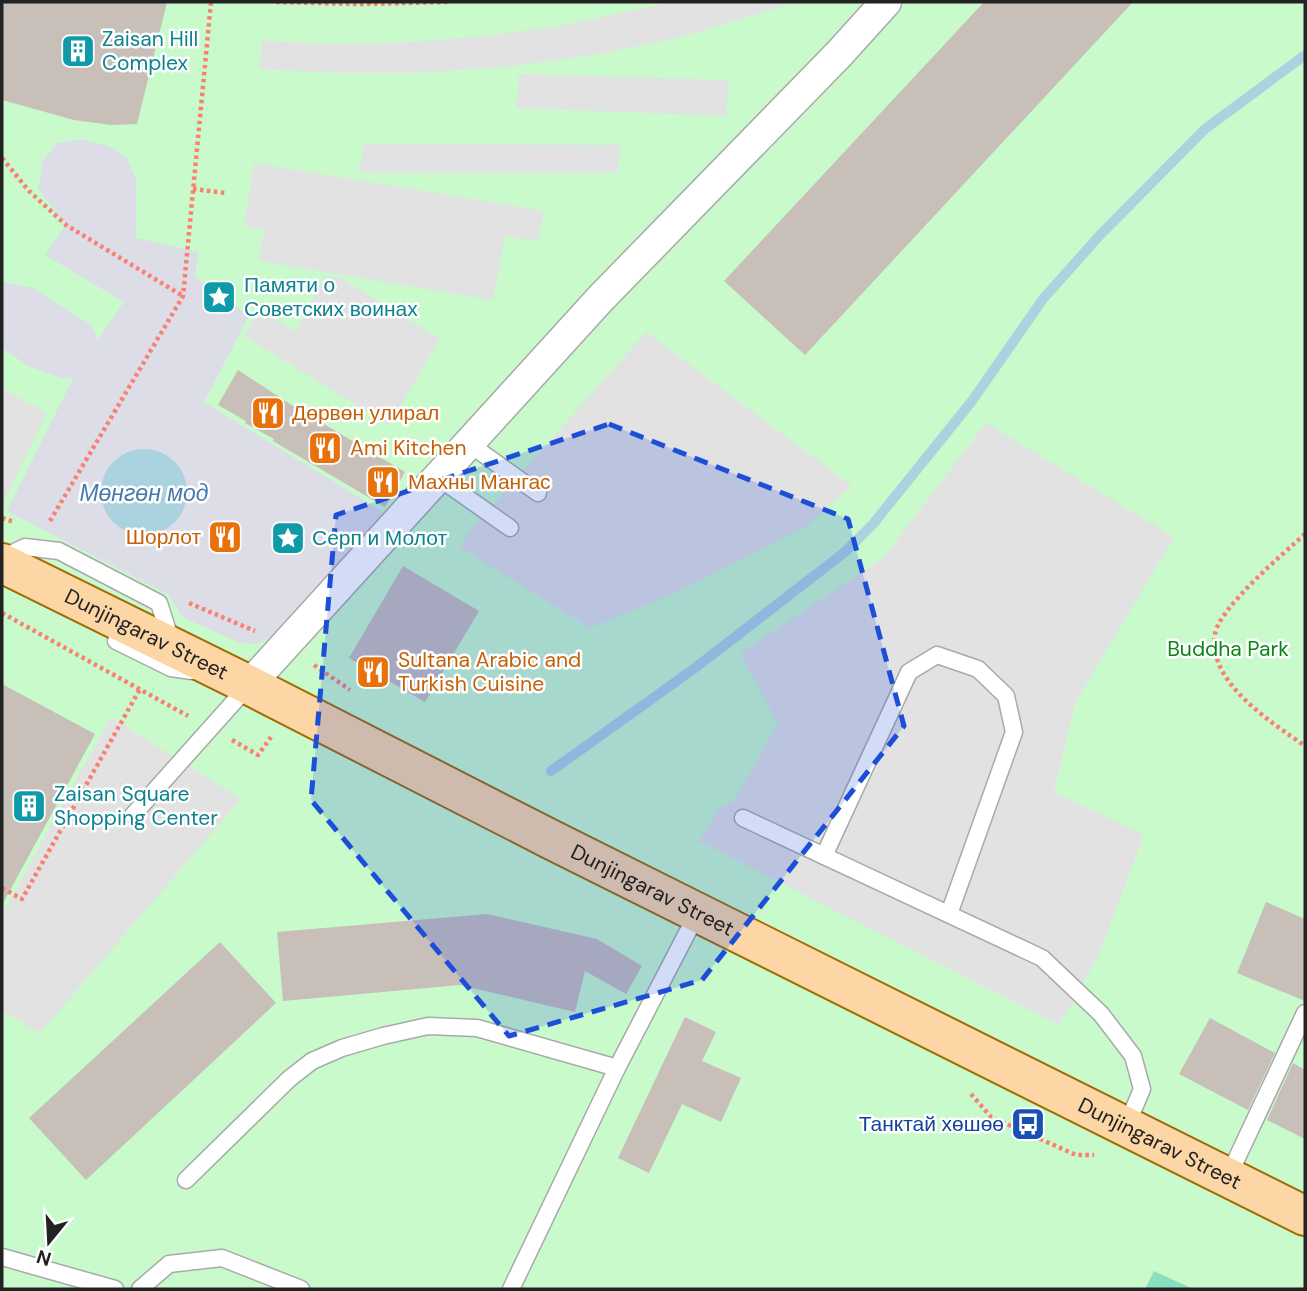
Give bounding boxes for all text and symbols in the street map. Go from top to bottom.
place label: Zaisan Hill Complex [102,25,198,77]
building icon: Zaisan Hill Complex [59,32,97,70]
place label: Памяти о Советских воинах [244,271,418,323]
place icon: Памяти о Советских воинах [200,278,238,316]
restaurant icon: Дөрвөн улирал [249,394,287,432]
place label: Дөрвөн улирал [292,399,439,427]
restaurant icon: Ami Kitchen [306,429,344,467]
place label: Ami Kitchen [350,434,467,462]
restaurant icon: Махны Мангас [364,463,402,501]
place label: Махны Мангас [408,468,551,496]
water label: Мөнгөн мод [79,478,209,508]
restaurant icon: Шорлот [206,518,244,556]
place icon: Серп и Молот [269,519,307,557]
place label: Шорлот [126,523,201,551]
place label: Серп и Молот [312,524,447,552]
street label: Dunjingarav Street [60,582,233,686]
park label: Buddha Park [1167,635,1289,663]
place label: Sultana Arabic and Turkish Cuisine [398,646,581,698]
restaurant icon: Sultana Arabic and Turkish Cuisine [354,653,392,691]
place label: Zaisan Square Shopping Center [54,780,218,832]
building icon: Zaisan Square Shopping Center [10,787,48,825]
street label: Dunjingarav Street [566,838,739,943]
street label: Dunjingarav Street [1073,1091,1246,1196]
bus stop icon: Танктай хөшөө [1009,1105,1047,1143]
place label: Танктай хөшөө [859,1110,1004,1138]
north arrow [14,1207,84,1277]
text: N [33,1244,54,1272]

